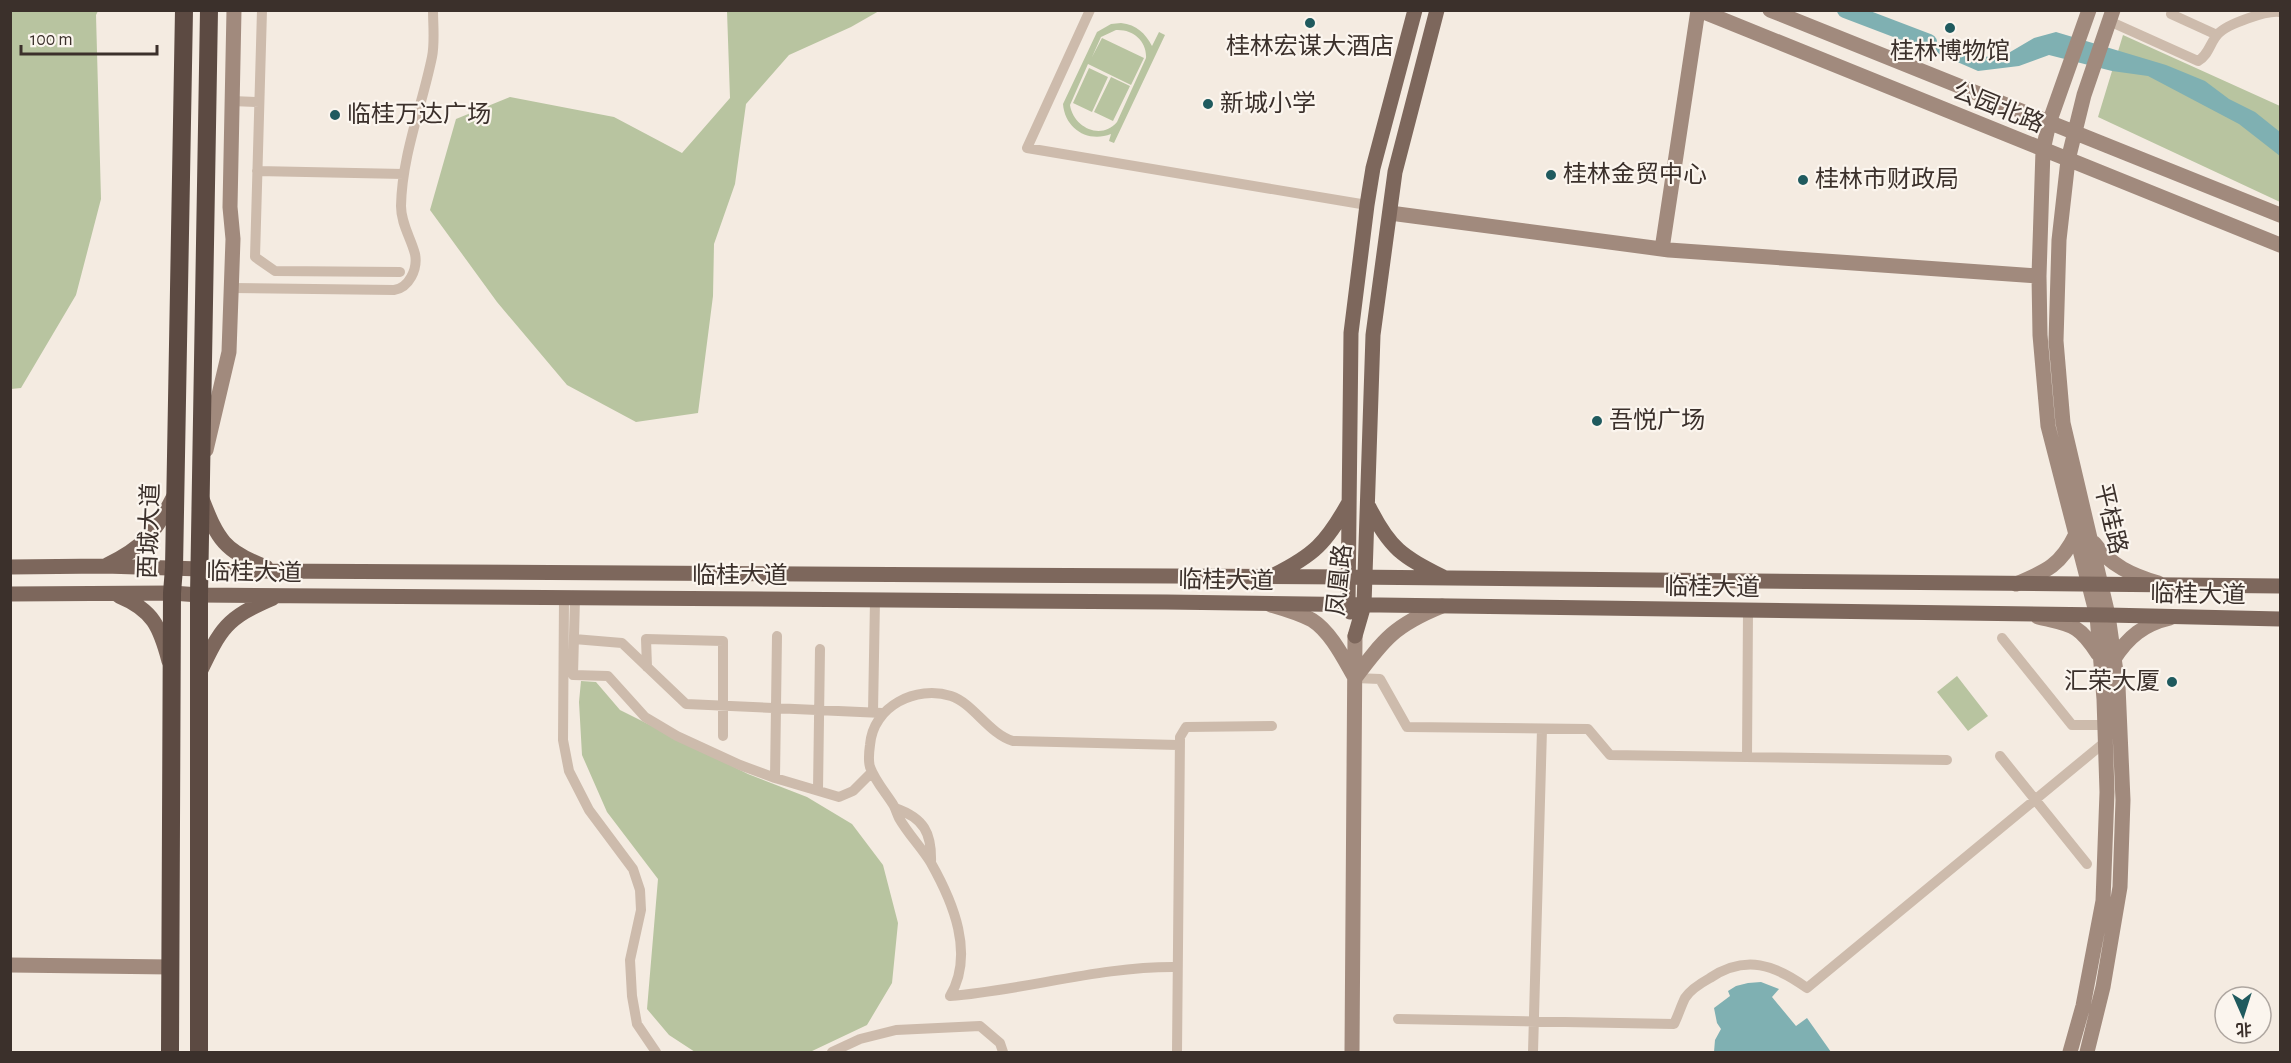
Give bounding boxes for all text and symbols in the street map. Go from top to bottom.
marker: 桂林宏谋大酒店 [1303,16,1317,30]
scale bar [21,18,158,56]
marker: 桂林博物馆 [1943,21,1957,35]
text: 100 m [30,31,73,49]
place label: 桂林宏谋大酒店 [1226,33,1394,59]
place label: 桂林博物馆 [1890,38,2010,64]
street label: 公园北路 [1949,77,2048,137]
place label: 新城小学 [1220,90,1316,116]
marker: 新城小学 [1201,97,1215,111]
place label: 临桂万达广场 [347,101,491,127]
marker: 临桂万达广场 [328,108,342,122]
place label: 桂林金贸中心 [1563,161,1707,187]
place label: 桂林市财政局 [1815,166,1959,192]
marker: 桂林金贸中心 [1544,168,1558,182]
marker: 桂林市财政局 [1796,173,1810,187]
place label: 吾悦广场 [1609,407,1705,433]
marker: 吾悦广场 [1590,414,1604,428]
street label: 平桂路 [2090,481,2132,557]
street label: 西城大道 [134,483,164,579]
street label: 凤凰路 [1322,543,1356,617]
street label: 临桂大道 [206,558,302,586]
street label: 临桂大道 [692,562,788,588]
street label: 临桂大道 [1178,566,1274,594]
street label: 临桂大道 [1664,573,1760,601]
street label: 临桂大道 [2150,580,2246,608]
place label: 汇荣大厦 [2064,668,2160,694]
marker: 汇荣大厦 [2165,675,2179,689]
north arrow [2213,985,2273,1045]
text: 北 [2235,1021,2252,1038]

